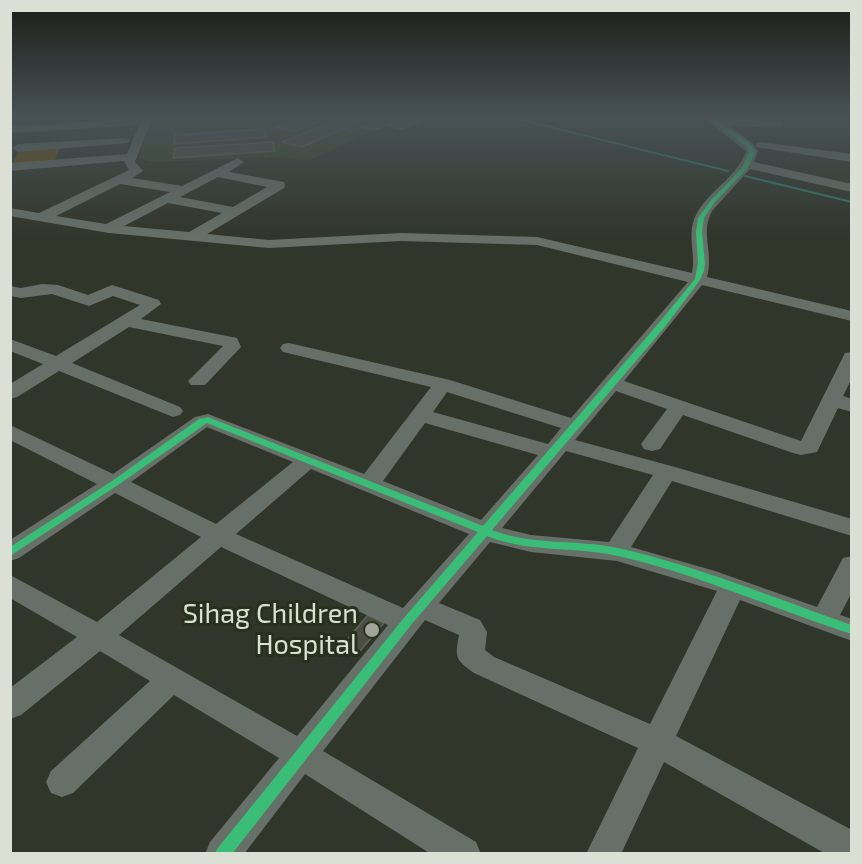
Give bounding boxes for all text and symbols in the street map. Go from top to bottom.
place label: Sihag Children Hospital [183,598,358,661]
marker: Sihag Children Hospital [363,621,381,639]

